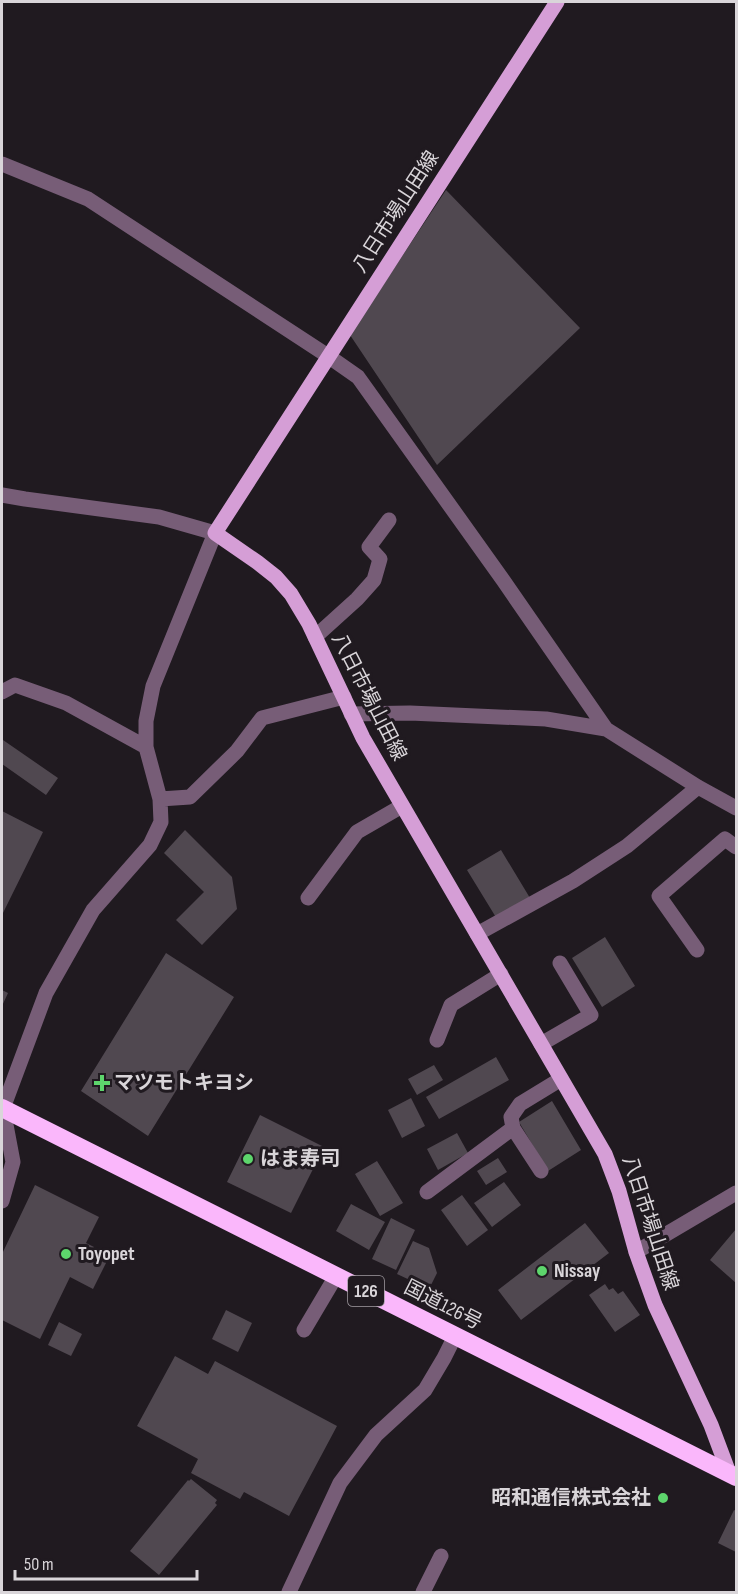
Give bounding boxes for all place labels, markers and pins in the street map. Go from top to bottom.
place label: マツモトキヨシ [114,1071,254,1095]
marker: マツモトキヨシ [95,1076,109,1090]
place label: はま寿司 [260,1147,340,1171]
marker: はま寿司 [241,1152,255,1166]
place label: Toyopet [78,1242,135,1266]
marker: Toyopet [59,1247,73,1261]
place label: Nissay [554,1259,601,1283]
marker: Nissay [535,1264,549,1278]
place label: 昭和通信株式会社 [491,1486,651,1510]
marker: 昭和通信株式会社 [656,1491,670,1505]

